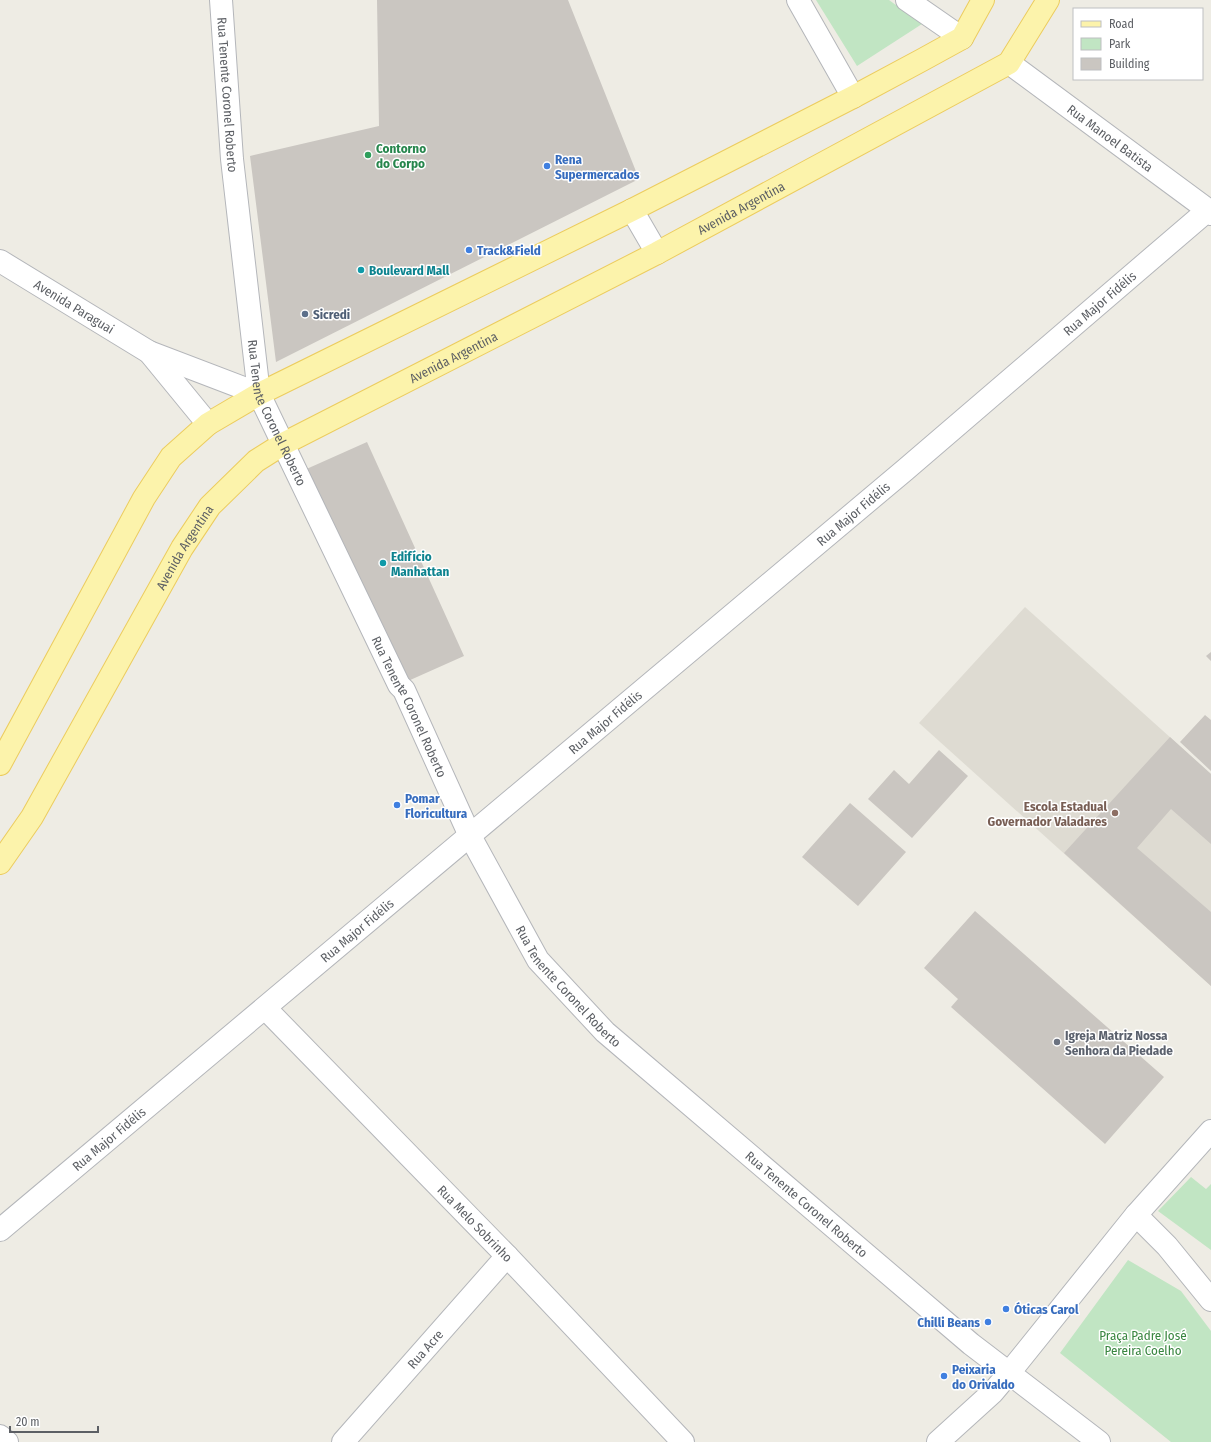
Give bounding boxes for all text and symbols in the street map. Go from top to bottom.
legend [1073,8,1203,80]
street label: Rua Tenente Coronel Roberto [215,17,241,173]
text: Road [1109,17,1134,31]
text: Park [1109,37,1131,51]
text: Building [1109,57,1150,71]
street label: Rua Manoel Batista [1065,101,1156,174]
place label: Contorno do Corpo [376,141,426,171]
marker: Contorno do Corpo [363,150,373,160]
place label: Rena Supermercados [555,152,640,182]
marker: Rena Supermercados [542,161,552,171]
street label: Avenida Argentina [695,178,787,237]
place label: Track&Field [477,243,541,258]
marker: Track&Field [464,245,474,255]
place label: Boulevard Mall [369,263,450,278]
marker: Boulevard Mall [356,265,366,275]
street label: Rua Major Fidélis [1060,268,1139,338]
street label: Avenida Paraguai [32,276,117,336]
place label: Sicredi [313,307,350,322]
marker: Sicredi [300,309,310,319]
street label: Avenida Argentina [407,328,500,386]
street label: Rua Tenente Coronel Roberto [245,339,309,488]
street label: Rua Major Fidélis [813,478,893,549]
street label: Avenida Argentina [153,502,216,592]
place label: Edifício Manhattan [391,549,449,579]
marker: Edifício Manhattan [378,558,388,568]
street label: Rua Tenente Coronel Roberto [369,633,450,780]
street label: Rua Major Fidélis [565,687,645,757]
place label: Pomar Floricultura [405,791,468,821]
place label: Escola Estadual Governador Valadares [988,799,1107,829]
marker: Pomar Floricultura [392,800,402,810]
marker: Escola Estadual Governador Valadares [1110,808,1120,818]
street label: Rua Major Fidélis [317,895,397,965]
street label: Rua Tenente Coronel Roberto [513,923,624,1050]
place label: Igreja Matriz Nossa Senhora da Piedade [1065,1028,1173,1058]
marker: Igreja Matriz Nossa Senhora da Piedade [1052,1037,1062,1047]
street label: Rua Major Fidélis [69,1103,149,1174]
street label: Rua Tenente Coronel Roberto [743,1148,871,1260]
street label: Rua Melo Sobrinho [435,1182,516,1265]
place label: Óticas Carol [1014,1301,1079,1317]
marker: Óticas Carol [1001,1304,1011,1314]
place label: Chilli Beans [917,1315,980,1330]
marker: Chilli Beans [983,1317,993,1327]
street label: Rua Acre [404,1327,446,1371]
park label: Praça Padre José Pereira Coelho [1099,1328,1187,1358]
place label: Peixaria do Orivaldo [952,1362,1015,1392]
marker: Peixaria do Orivaldo [939,1371,949,1381]
scale bar [10,1408,98,1434]
text: 20 m [16,1415,40,1429]

